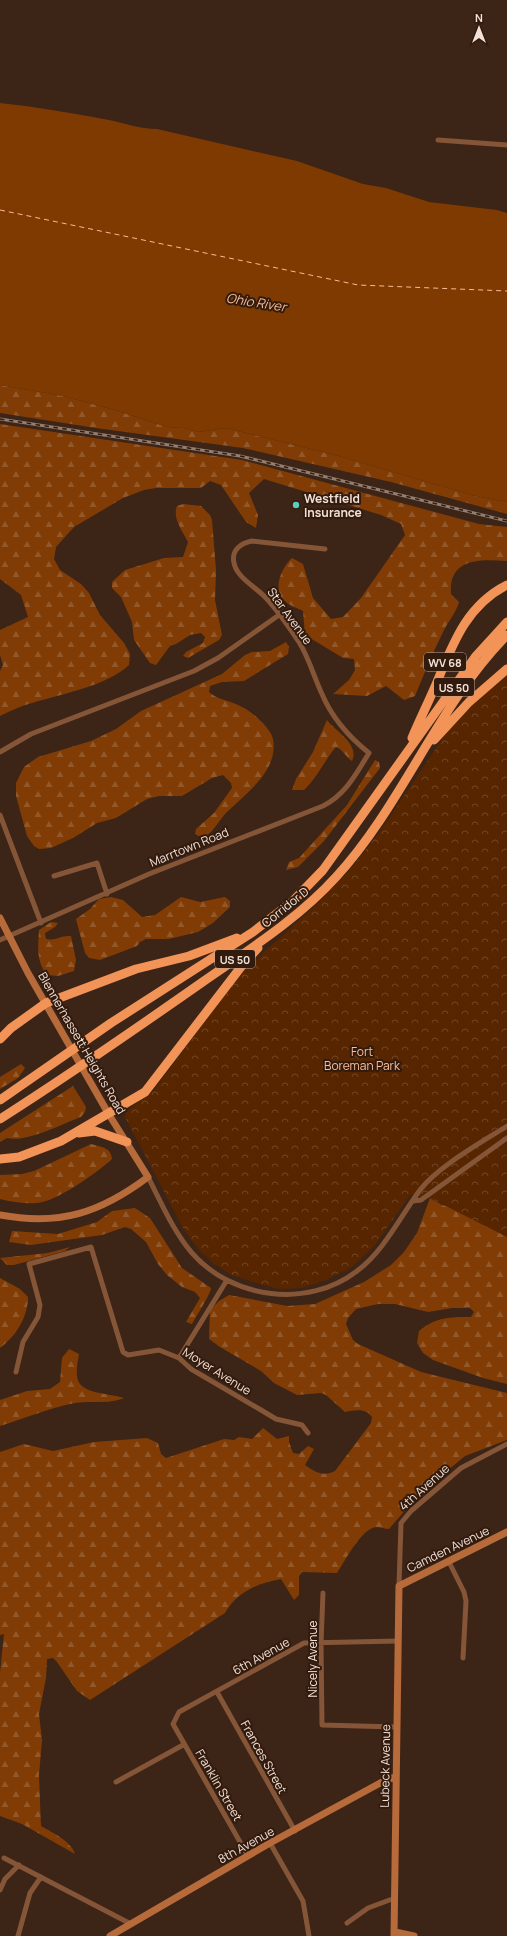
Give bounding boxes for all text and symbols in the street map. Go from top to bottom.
north arrow [459,8,499,48]
text: N [475,10,483,25]
water label: Ohio River [225,288,289,316]
place label: Westfield Insurance [304,490,362,521]
marker: Westfield Insurance [291,500,301,510]
street label: Star Avenue [264,584,316,648]
road number: WV 68 [424,653,466,671]
road number: US 50 [434,678,474,696]
street label: Marrtown Road [147,823,231,871]
street label: Corridor D [258,883,312,931]
road number: US 50 [215,950,255,968]
street label: Blennerhassett Heights Road [34,969,130,1117]
park label: Fort Boreman Park [324,1043,401,1074]
street label: Moyer Avenue [179,1343,255,1399]
street label: 4th Avenue [395,1460,453,1514]
street label: Camden Avenue [404,1522,492,1576]
street label: Nicely Avenue [304,1620,321,1698]
street label: 6th Avenue [229,1633,293,1679]
street label: Frances Street [237,1717,291,1797]
street label: Lubeck Avenue [376,1724,394,1808]
street label: Franklin Street [192,1746,247,1824]
street label: 8th Avenue [215,1822,277,1868]

